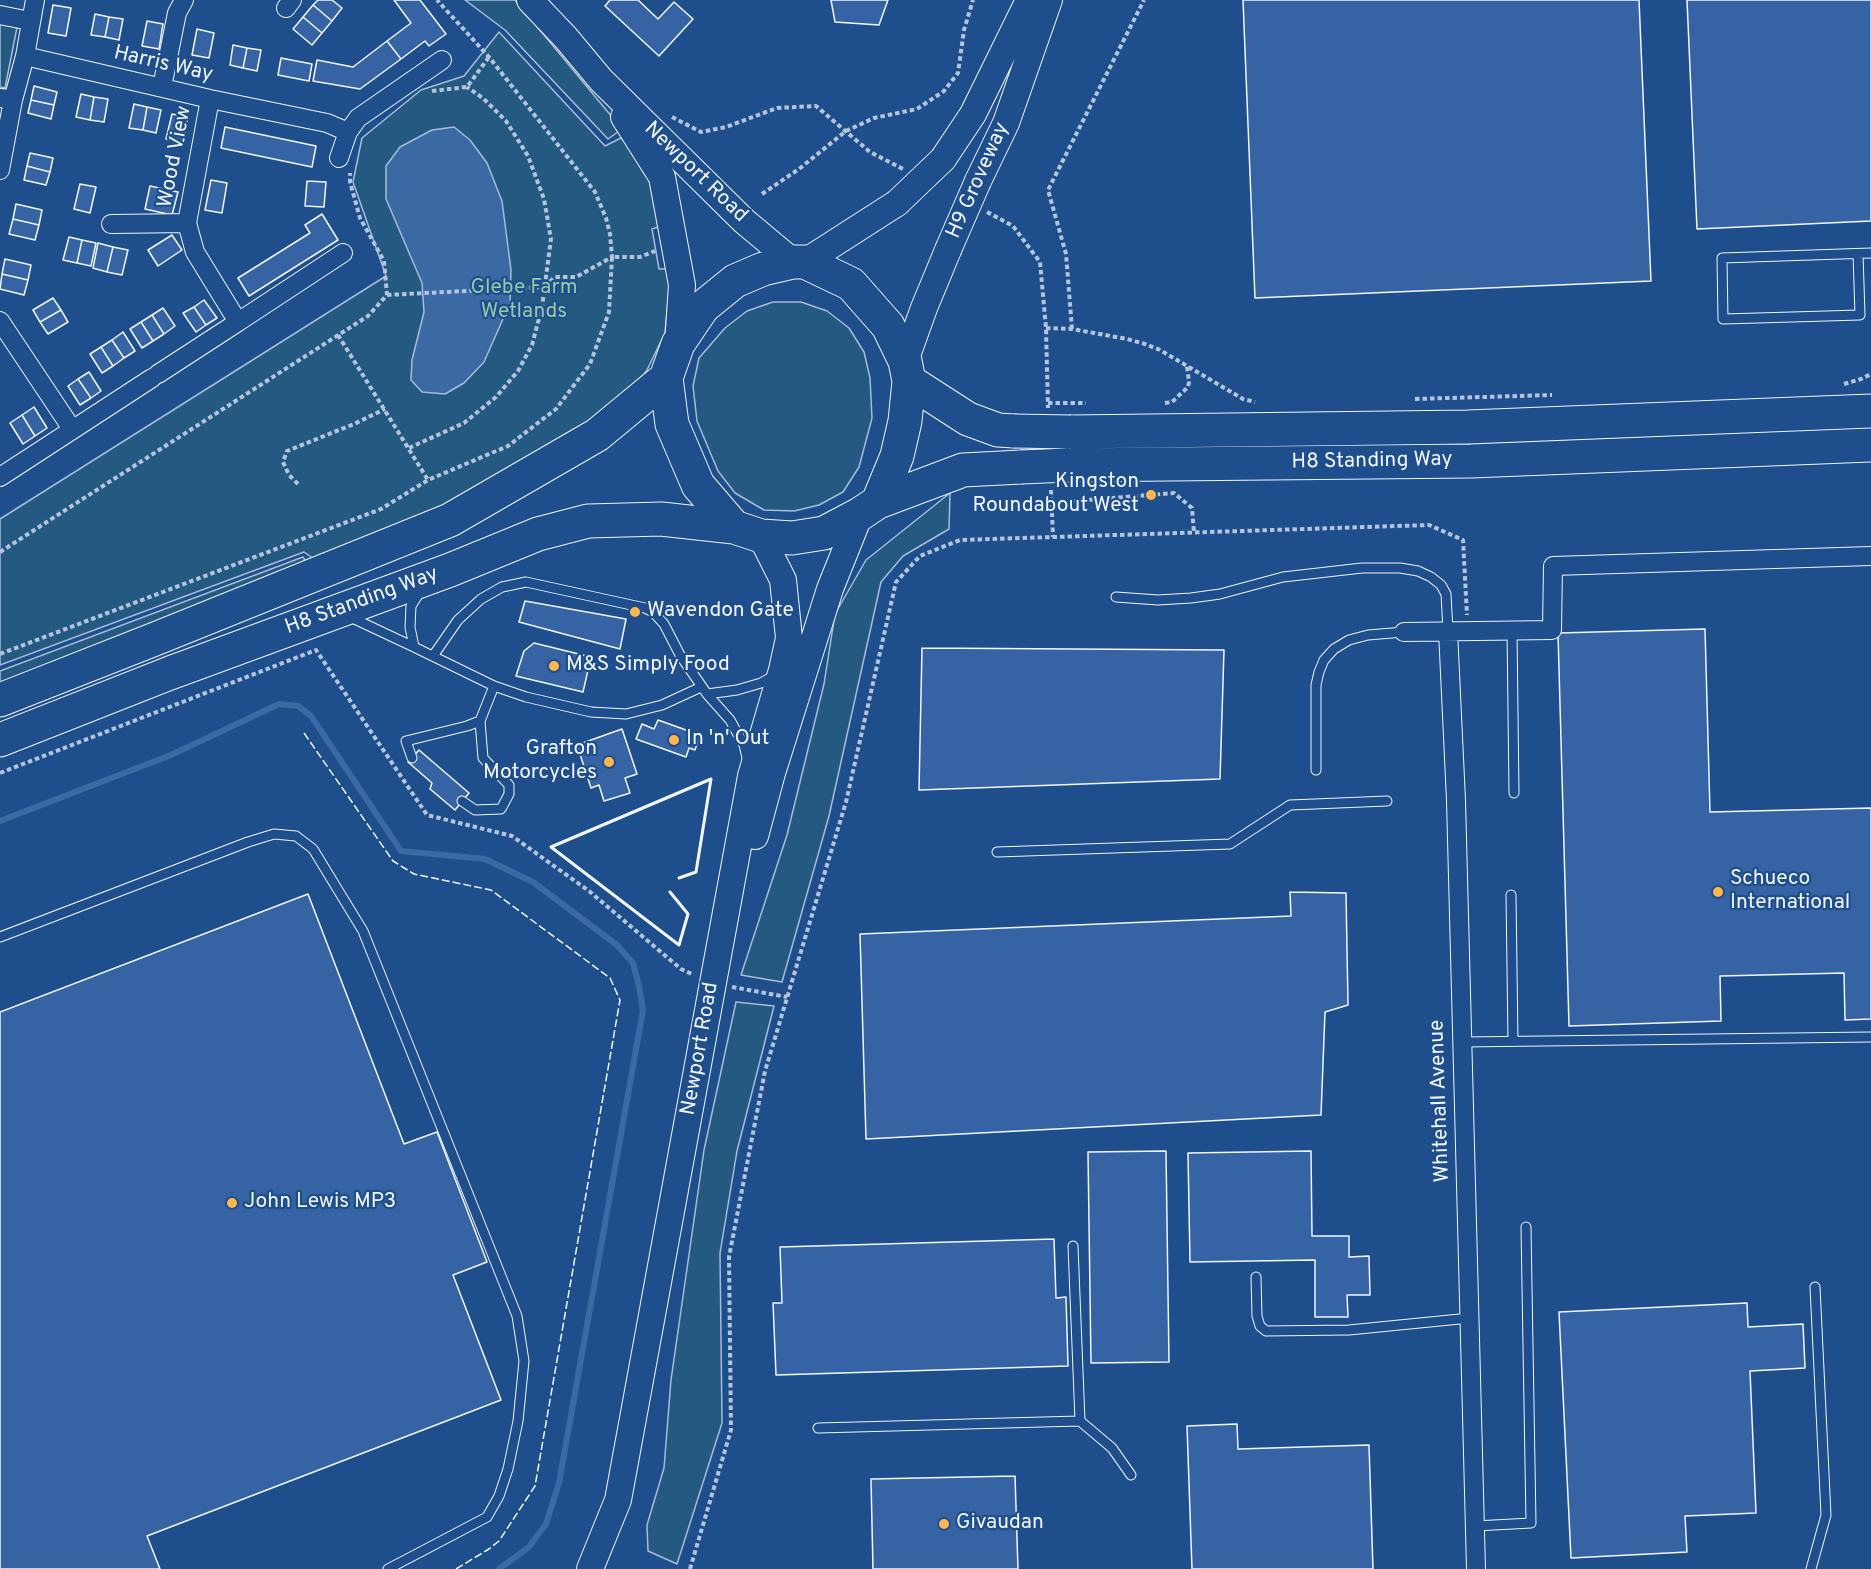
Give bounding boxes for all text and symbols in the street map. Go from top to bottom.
street label: Harris Way [111,41,215,89]
street label: Wood View [154,104,198,210]
street label: Newport Road [638,117,752,229]
street label: H9 Groveway [942,119,1016,243]
park label: Glebe Farm Wetlands [471,276,577,326]
street label: H8 Standing Way [1291,448,1453,476]
place label: Kingston Roundabout West [972,470,1139,520]
marker: Kingston Roundabout West [1144,488,1158,502]
street label: H8 Standing Way [282,563,442,641]
place label: Wavendon Gate [647,599,794,625]
marker: Wavendon Gate [628,605,642,619]
place label: M&S Simply Food [566,653,730,679]
marker: M&S Simply Food [547,659,561,673]
place label: In 'n' Out [686,727,770,753]
marker: In 'n' Out [667,733,681,747]
place label: Grafton Motorcycles [483,737,597,787]
marker: Grafton Motorcycles [602,755,616,769]
place label: Schueco International [1730,867,1850,917]
marker: Schueco International [1711,885,1725,899]
street label: Newport Road [677,980,725,1118]
street label: Whitehall Avenue [1426,1019,1456,1183]
place label: John Lewis MP3 [244,1190,396,1216]
marker: John Lewis MP3 [225,1196,239,1210]
place label: Givaudan [956,1511,1044,1537]
marker: Givaudan [937,1517,951,1531]

